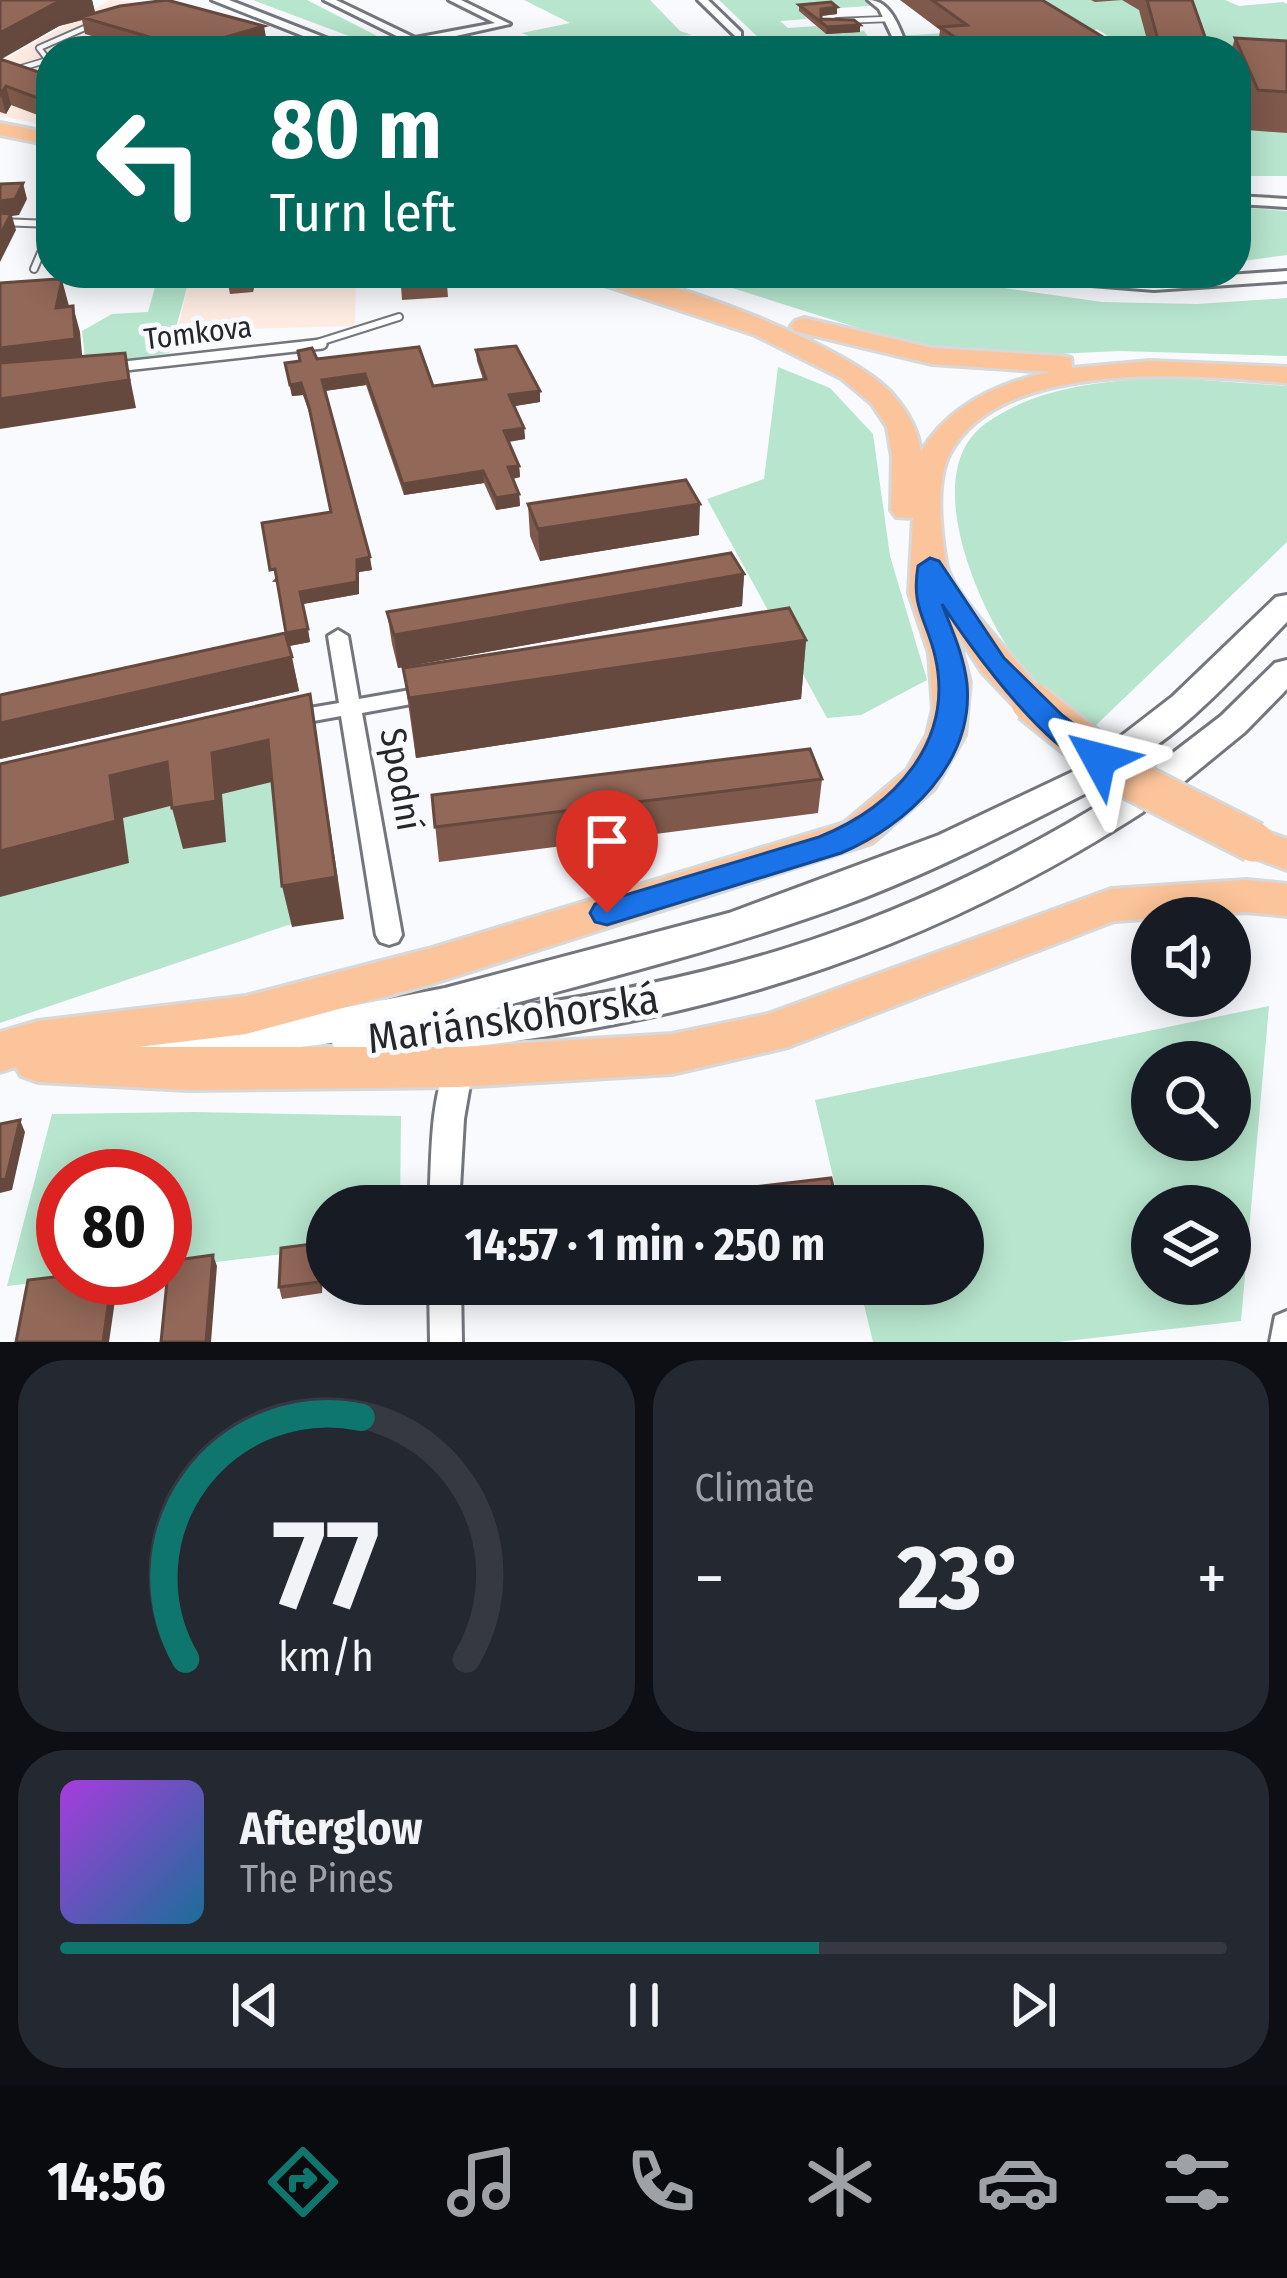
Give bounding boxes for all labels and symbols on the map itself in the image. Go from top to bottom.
street label: Tomkova [142,309,254,357]
position arrow [1036,696,1162,822]
street label: Spodní [370,724,432,834]
pin [556,790,658,913]
street label: Mariánskohorská [364,974,662,1064]
speed limit sign: 80 [36,1149,192,1305]

